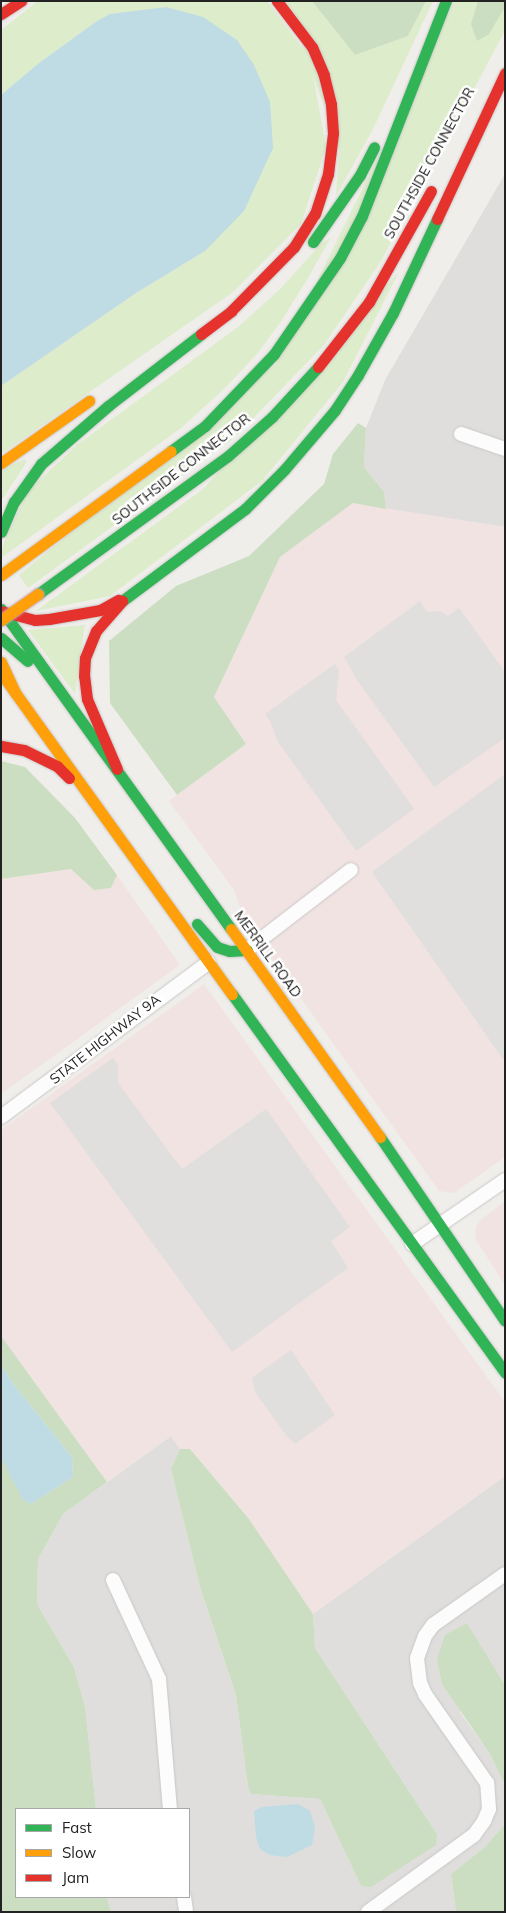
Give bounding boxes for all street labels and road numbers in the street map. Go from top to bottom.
street label: SOUTHSIDE CONNECTOR [380,84,478,242]
street label: SOUTHSIDE CONNECTOR [109,410,253,528]
street label: MERRILL ROAD [231,907,305,1001]
street label: STATE HIGHWAY 9A [46,991,164,1087]

